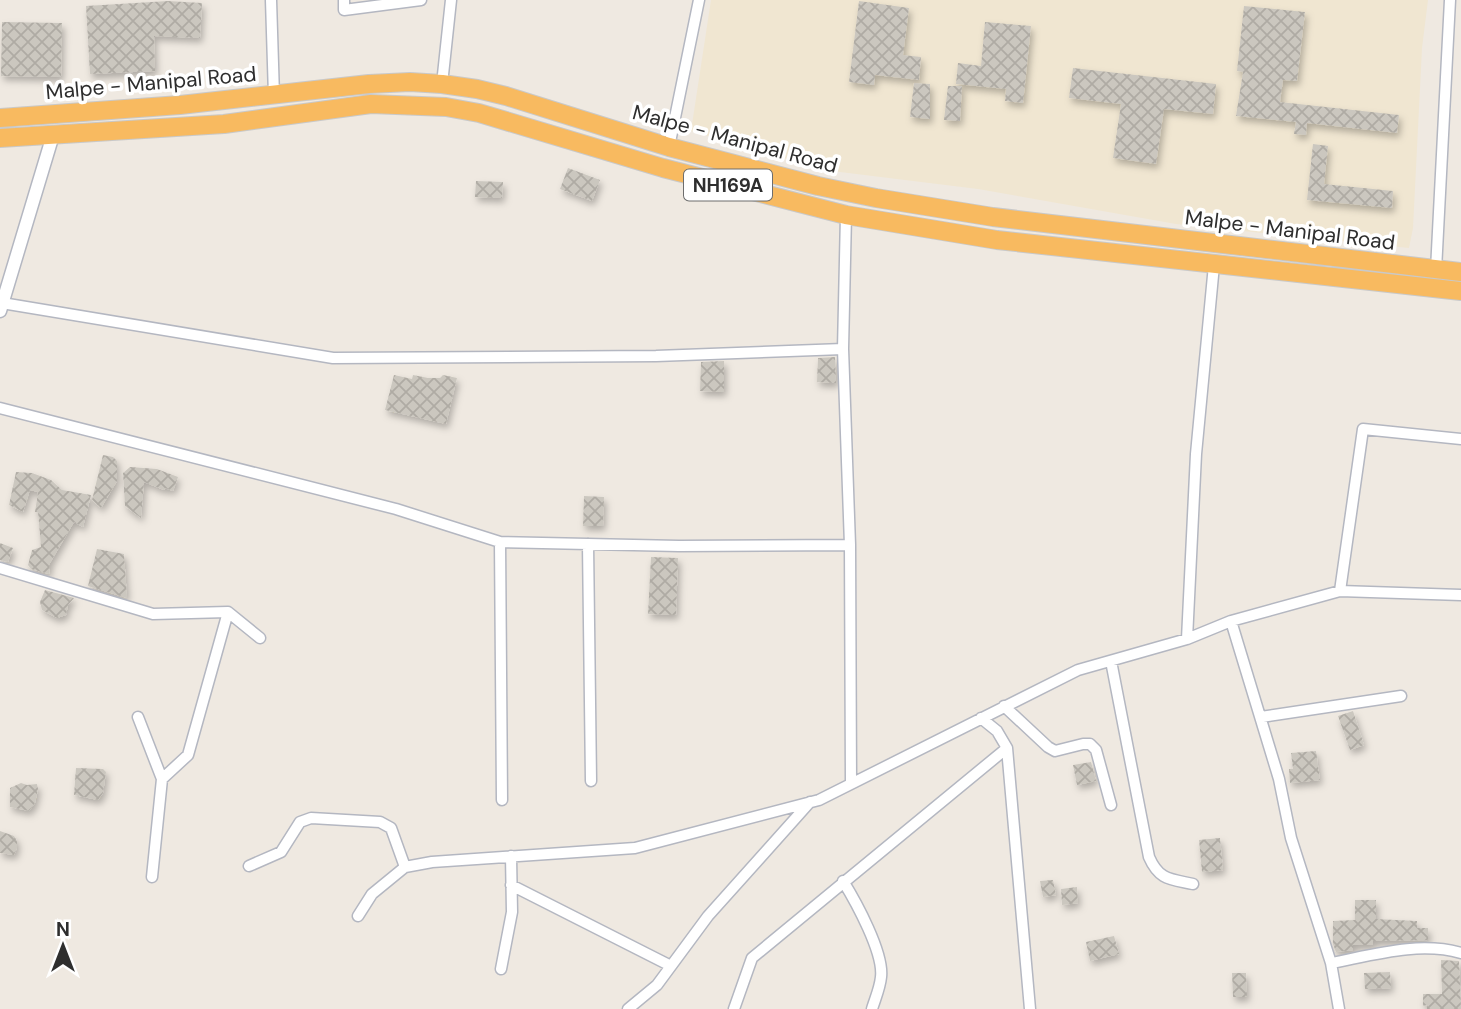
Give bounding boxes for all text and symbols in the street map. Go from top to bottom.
street label: Malpe - Manipal Road [45,60,257,106]
street label: Malpe - Manipal Road [629,98,841,180]
road number: NH169A [684,169,772,200]
street label: Malpe - Manipal Road [1183,203,1397,257]
north arrow [28,911,98,981]
text: N [56,917,70,942]

